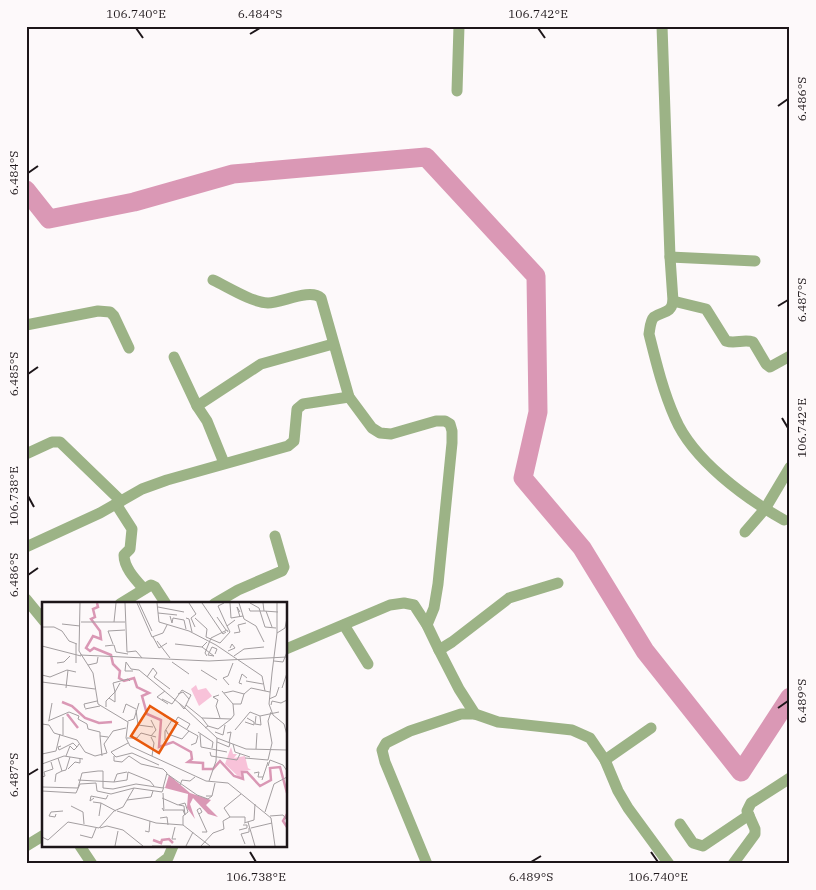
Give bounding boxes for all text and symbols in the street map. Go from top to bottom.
text: 106.740°E [106,6,166,21]
text: 6.484°S [238,6,282,21]
text: 106.742°E [508,6,568,21]
text: 6.486°S [794,77,809,121]
text: 6.484°S [6,151,21,195]
text: 6.487°S [794,278,809,322]
text: 6.485°S [6,352,21,396]
text: 106.742°E [794,398,809,458]
text: 106.738°E [6,466,21,526]
text: 6.486°S [6,553,21,597]
inset map [42,602,288,848]
text: 6.489°S [794,679,809,723]
text: 6.487°S [6,753,21,797]
text: 106.738°E [226,869,286,884]
text: 6.489°S [509,869,553,884]
text: 106.740°E [628,869,688,884]

